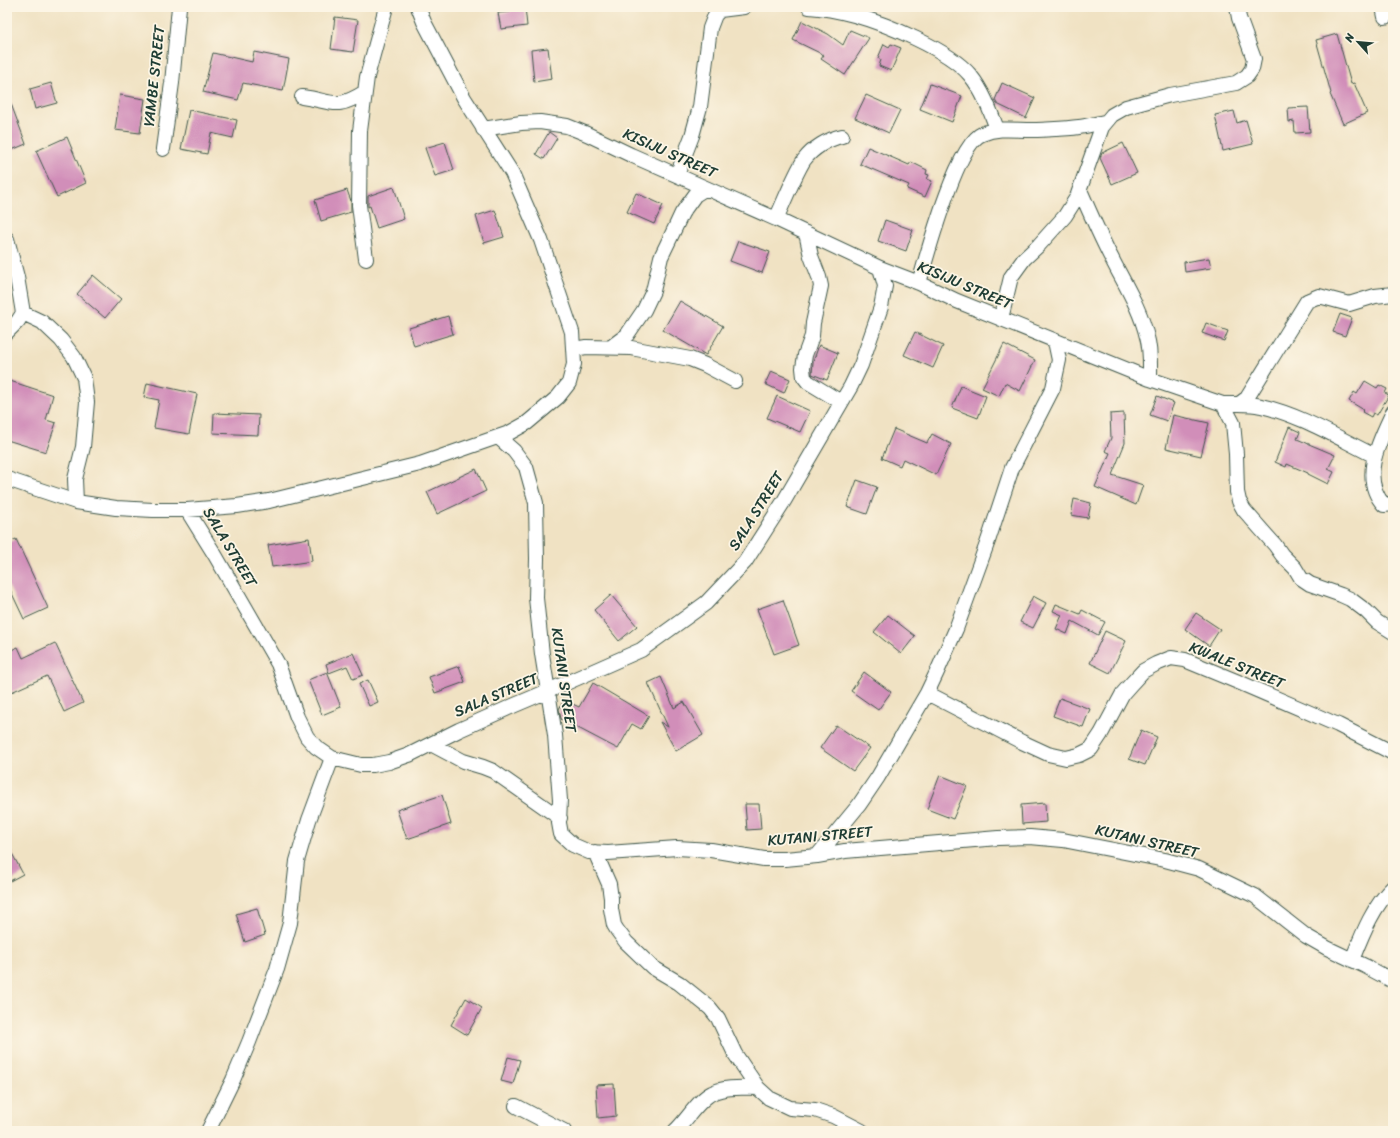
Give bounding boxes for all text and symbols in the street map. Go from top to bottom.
street label: YAMBE STREET [136,22,172,128]
north arrow [1338,22,1378,62]
text: N [1339,30,1360,46]
street label: KISIJU STREET [619,121,723,186]
street label: KISIJU STREET [913,253,1018,317]
street label: SALA STREET [721,465,792,556]
street label: SALA STREET [196,502,265,593]
street label: KUTANI STREET [544,626,584,736]
street label: KWALE STREET [1185,634,1290,697]
street label: SALA STREET [450,665,544,724]
street label: KUTANI STREET [1093,816,1203,866]
street label: KUTANI STREET [766,818,875,854]

